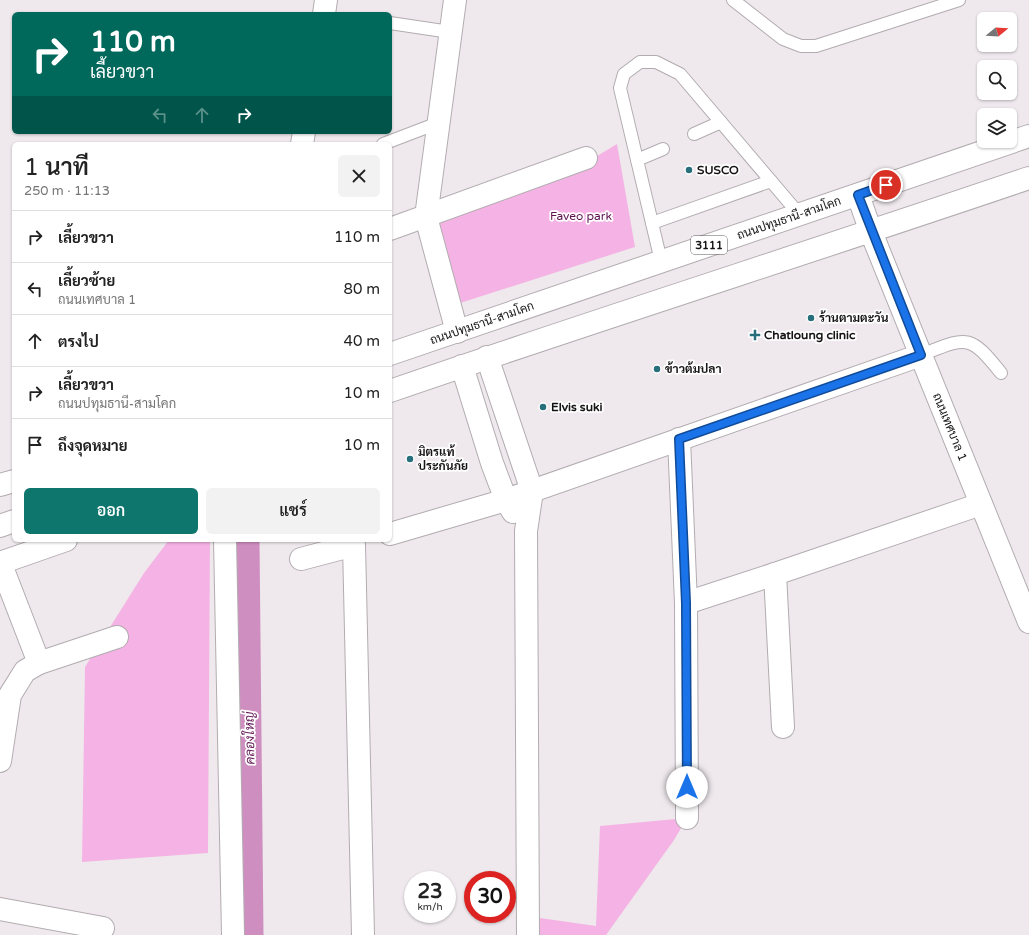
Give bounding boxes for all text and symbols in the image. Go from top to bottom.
north arrow [977,12,1017,52]
map controls [977,12,1017,148]
text: 110 m [90,25,176,59]
icon: right [24,28,76,80]
button: search [977,60,1017,100]
text: เลี้ยวขวา [90,61,154,83]
icon: left [149,104,171,126]
icon: ahead [191,104,213,126]
icon: right [233,104,255,126]
button: layers [977,108,1017,148]
text: 1 นาที [24,153,89,182]
button: close [338,155,380,197]
place label: SUSCO [697,163,739,177]
marker: SUSCO [684,165,694,175]
pin [869,168,903,202]
icon: arrive [875,174,897,196]
text: 250 m · 11:13 [24,183,110,199]
street label: ถนนปทุมธานี-สามโคก [735,193,844,244]
park label: Faveo park [550,209,612,223]
icon: right [24,226,46,248]
text: 110 m [334,228,380,246]
text: เลี้ยวขวา [58,229,114,247]
road number: 3111 [691,236,727,254]
text: เลี้ยวซ้าย [58,272,115,290]
icon: left [24,278,46,300]
text: 80 m [343,280,380,298]
text: ถนนเทศบาล 1 [58,292,136,308]
street label: ถนนปทุมธานี-สามโคก [428,298,537,349]
place label: ร้านตามตะวัน [819,310,889,325]
marker: ร้านตามตะวัน [806,313,816,323]
place label: Chatloung clinic [764,328,856,343]
marker: Chatloung clinic [749,329,761,341]
icon: ahead [24,330,46,352]
text: 40 m [343,332,380,350]
text: ตรงไป [58,333,99,351]
place label: ข้าวต้มปลา [665,361,722,376]
marker: ข้าวต้มปลา [652,364,662,374]
text: เลี้ยวขวา [58,376,114,394]
icon: right [24,382,46,404]
text: 10 m [343,384,380,402]
street label: ถนนเทศบาล 1 [930,391,970,463]
text: ถนนปทุมธานี-สามโคก [58,396,176,412]
place label: Elvis suki [551,400,602,414]
marker: Elvis suki [538,402,548,412]
icon: arrive [24,434,46,456]
text: 10 m [343,436,380,454]
text: ถึงจุดหมาย [58,437,128,455]
place label: มิตรแท้ ประกันภัย [418,444,468,473]
marker: มิตรแท้ ประกันภัย [405,454,415,464]
button: ออก [24,488,198,534]
button: แชร์ [206,488,380,534]
water label: คลองใหญ่ [241,710,258,765]
position arrow [666,766,708,808]
speed limit sign: 30 [464,871,516,923]
text: 23 [417,880,443,904]
text: km/h [417,901,443,913]

